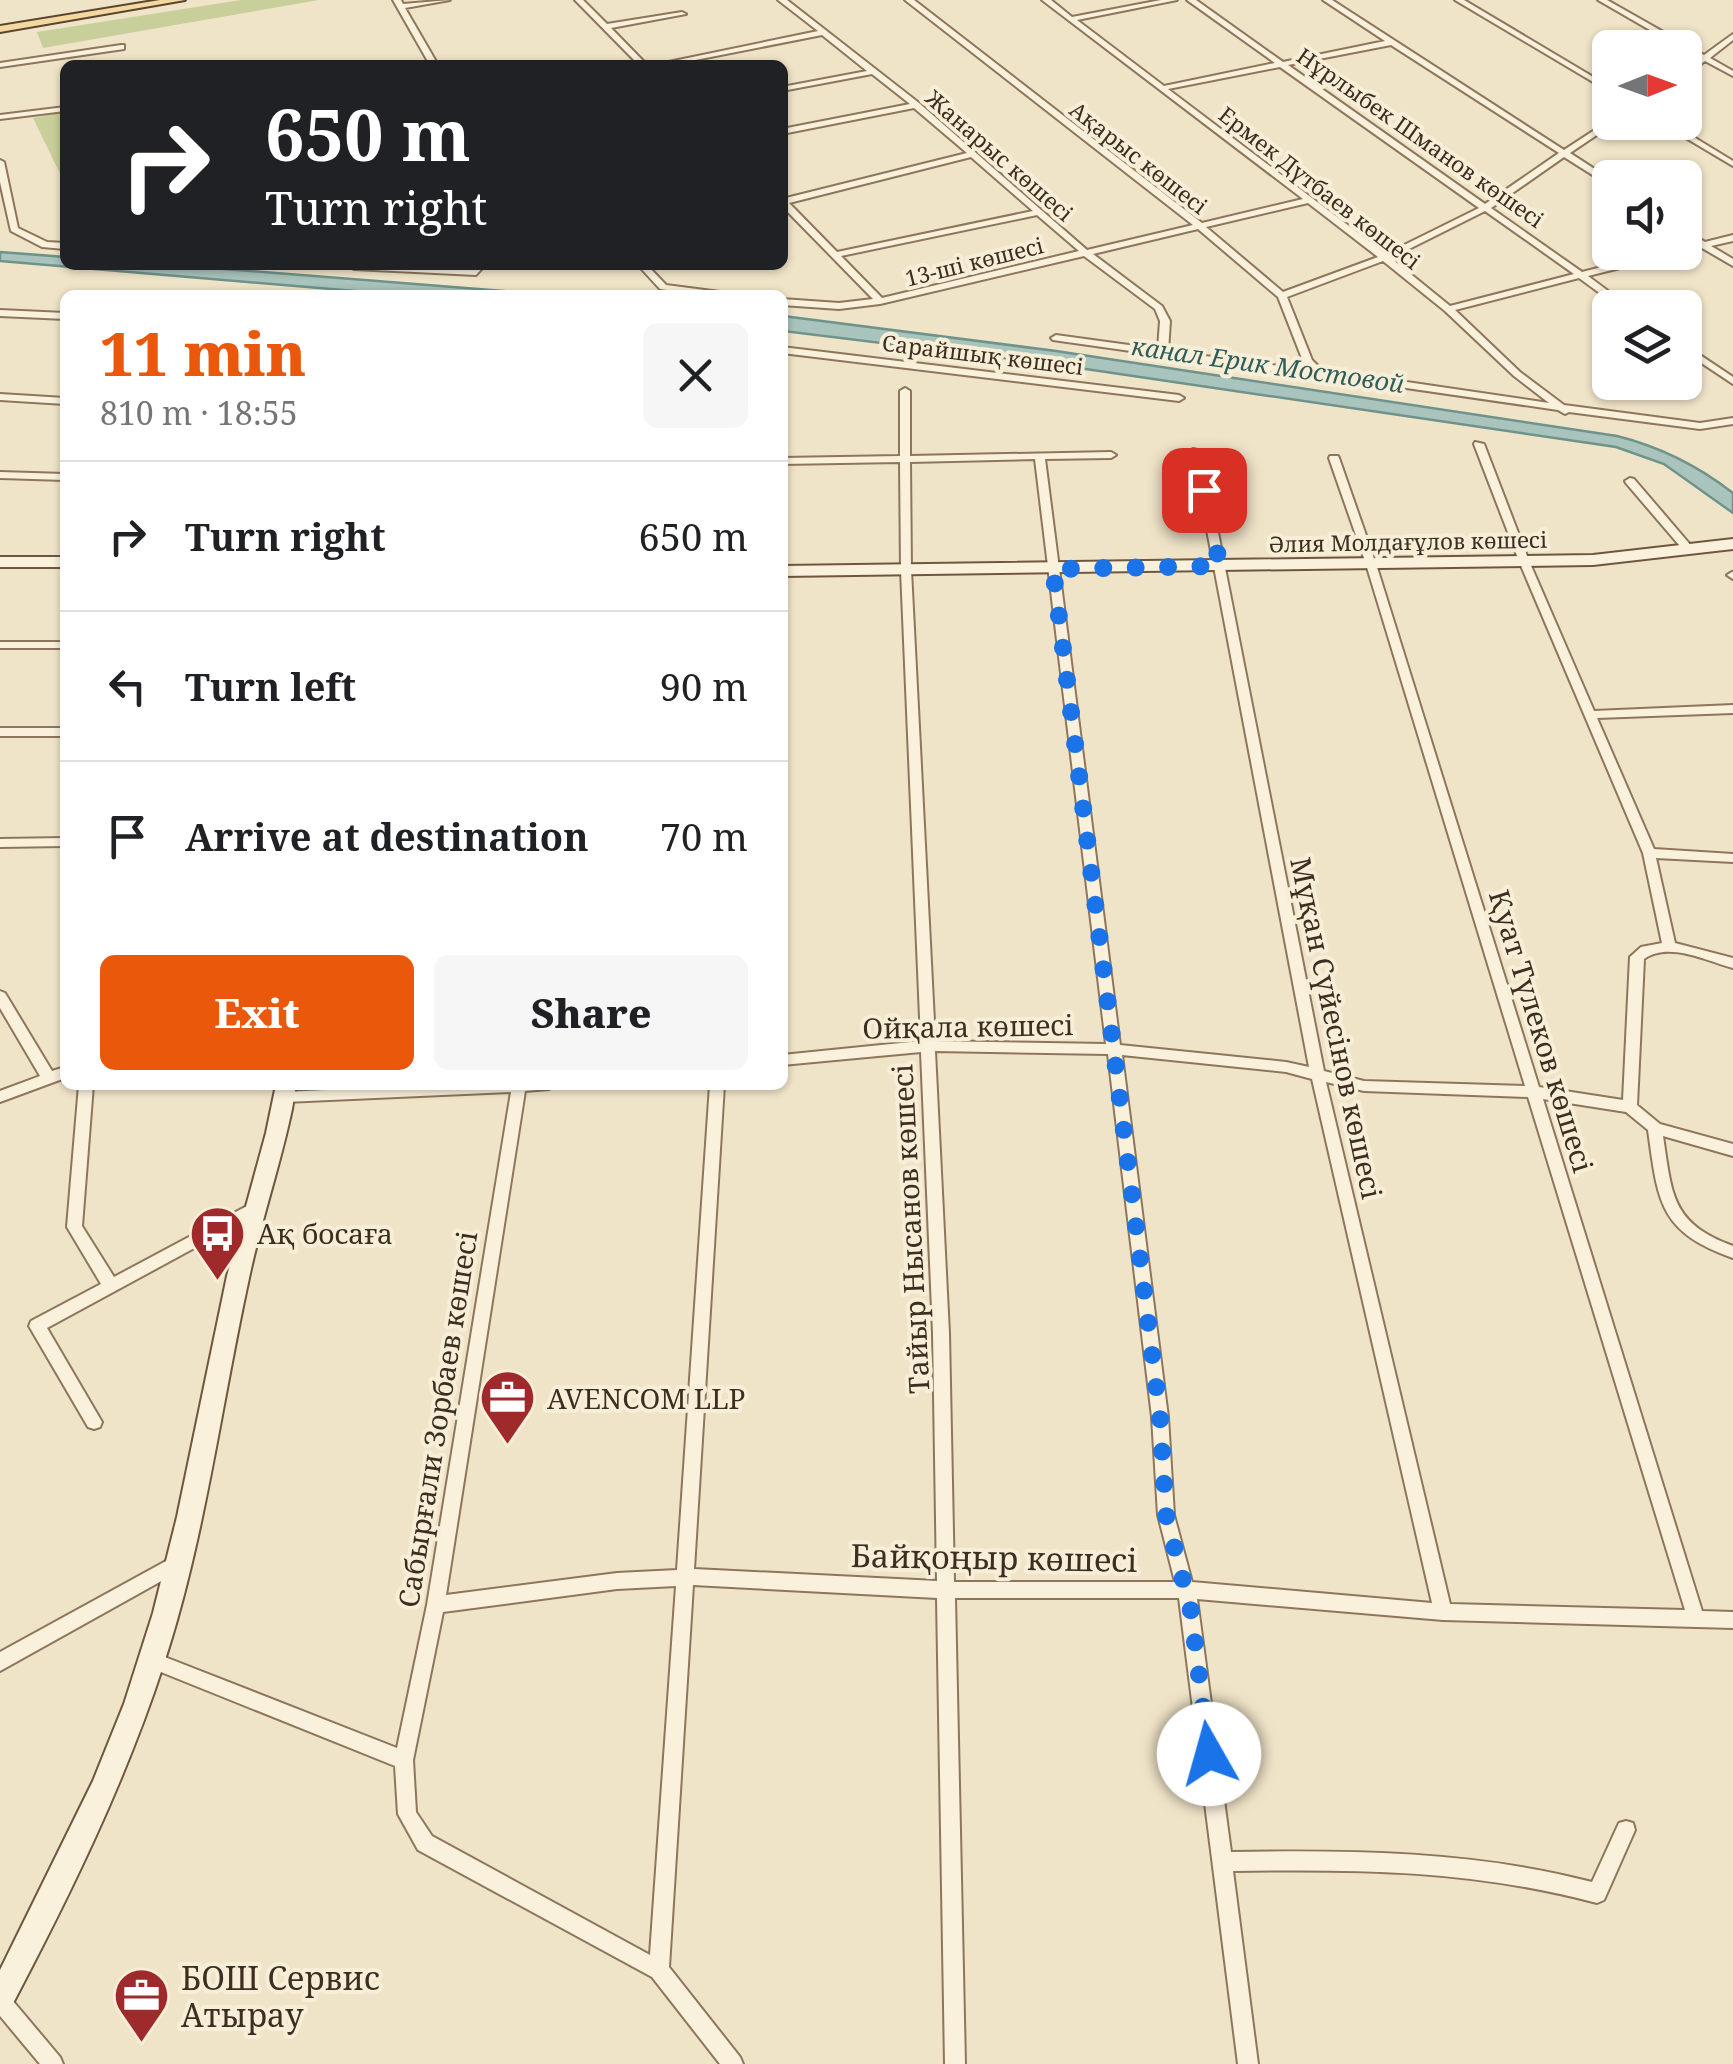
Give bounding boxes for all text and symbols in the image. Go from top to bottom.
north arrow [1592,30,1702,140]
map controls [1592,30,1702,400]
street label: Нұрлыбек Шманов көшесі [1291,40,1551,234]
street label: Жанарыс көшесі [919,82,1080,228]
text: 650 m [265,86,471,182]
street label: Ақарыс көшесi [1064,94,1214,220]
street label: Ермек Дүтбаев көшесi [1213,99,1427,275]
icon: right [100,100,230,230]
button: sound [1592,160,1702,270]
text: Turn right [265,177,487,238]
street label: 13-ші көшесi [902,229,1046,293]
button: layers [1592,290,1702,400]
text: 11 min [100,312,306,394]
button: close [643,323,748,428]
street label: Сарайшық көшесі [881,327,1085,381]
water label: канал Ерик Мостовой [1130,328,1407,400]
text: 810 m · 18:55 [100,391,298,434]
pin [1162,448,1247,533]
icon: arrive [1177,463,1232,518]
icon: right [100,509,155,564]
text: Turn right [185,510,386,562]
text: 650 m [638,510,748,562]
street label: Әлия Молдағұлов көшесі [1268,524,1548,558]
icon: left [100,659,155,714]
text: Turn left [185,660,356,712]
text: 90 m [660,660,748,712]
icon: arrive [100,809,155,864]
text: Arrive at destination [185,810,589,862]
text: 70 m [660,810,748,862]
street label: Мұқан Сүйесінов көшесі [1282,853,1392,1203]
street label: Қуат Түлеков көшесі [1481,885,1603,1177]
button: Exit [100,955,414,1070]
button: Share [434,955,748,1070]
street label: Ойқала көшесі [862,1005,1074,1047]
street label: Тайыр Нысанов көшесi [882,1063,938,1395]
bus stop icon: Ақ босаға [188,1203,248,1282]
place label: Ақ босаға [257,1214,393,1252]
street label: Сабырғали Зорбаев көшесі [388,1228,486,1610]
office icon: AVENCOM LLP [478,1368,538,1447]
place label: AVENCOM LLP [547,1379,746,1417]
street label: Байқоңыр көшесi [850,1533,1138,1581]
position arrow [1157,1702,1261,1806]
place label: БОШ Сервис Атырау [181,1956,380,2036]
office icon: БОШ Сервис Атырау [112,1965,172,2044]

